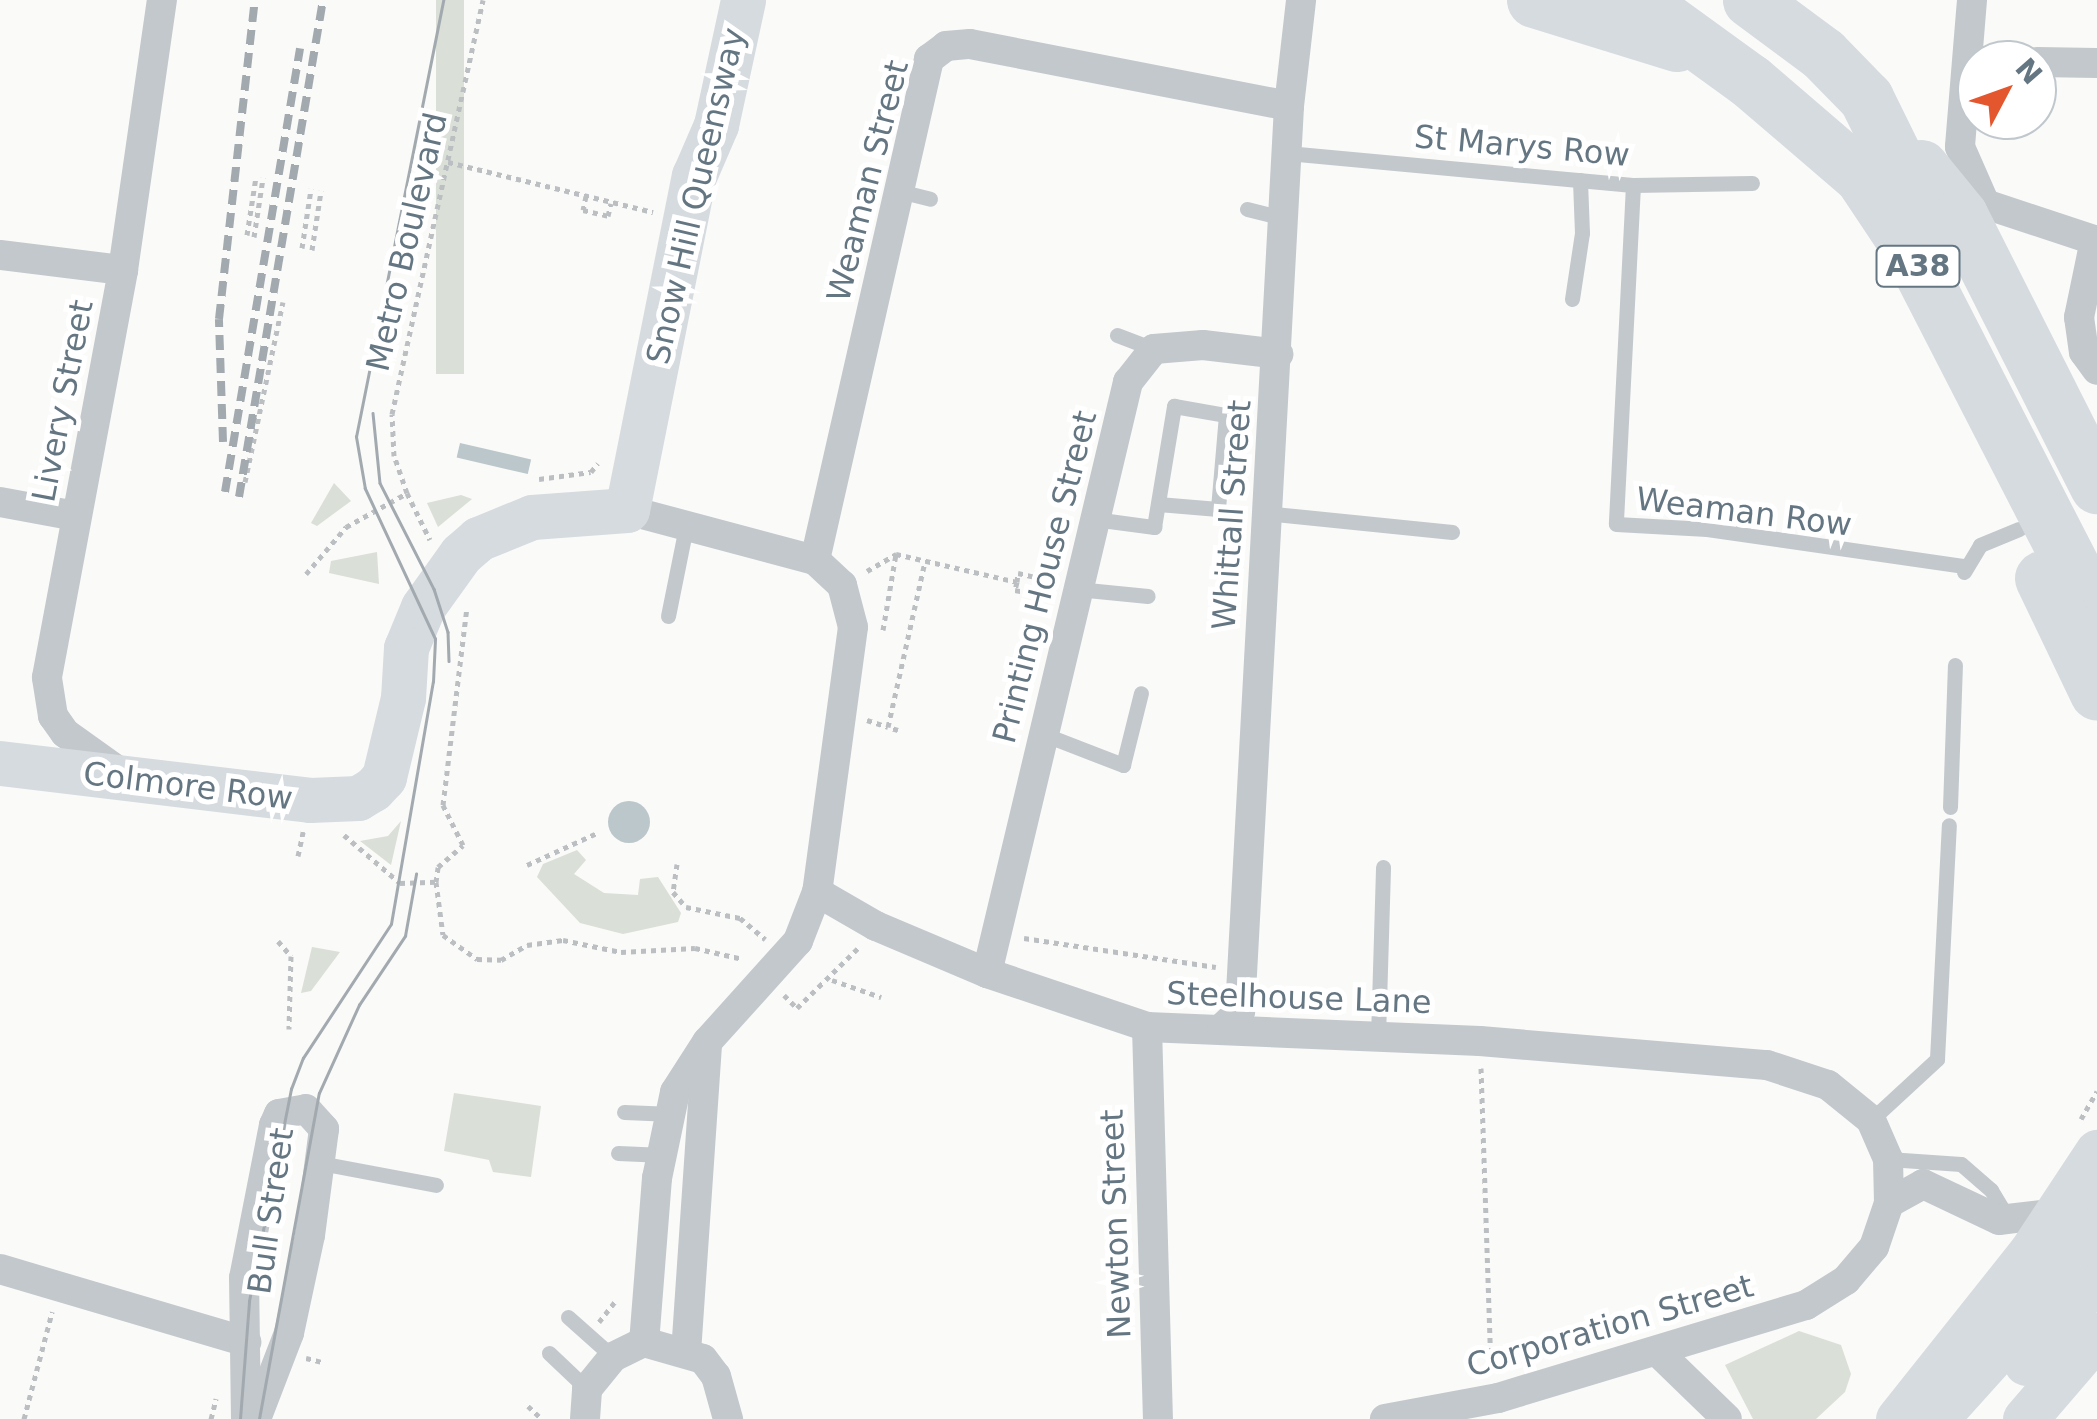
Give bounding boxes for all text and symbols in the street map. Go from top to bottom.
street label: Snow Hill Queensway [639,24,753,368]
north arrow [1957,40,2057,140]
text: N [2008,52,2049,91]
street label: Weaman Street [819,56,917,306]
street label: Metro Boulevard [359,109,455,375]
street label: St Marys Row [1413,117,1631,175]
road number: A38 [1876,241,1960,291]
street label: Livery Street [25,297,101,505]
street label: Whittall Street [1205,399,1259,631]
street label: Printing House Street [985,407,1105,747]
street label: Weaman Row [1634,480,1854,544]
street label: Colmore Row [81,754,295,818]
street label: Steelhouse Lane [1166,974,1432,1022]
street label: Newton Street [1093,1109,1139,1339]
street label: Bull Street [240,1125,302,1297]
street label: Corporation Street [1462,1267,1758,1385]

